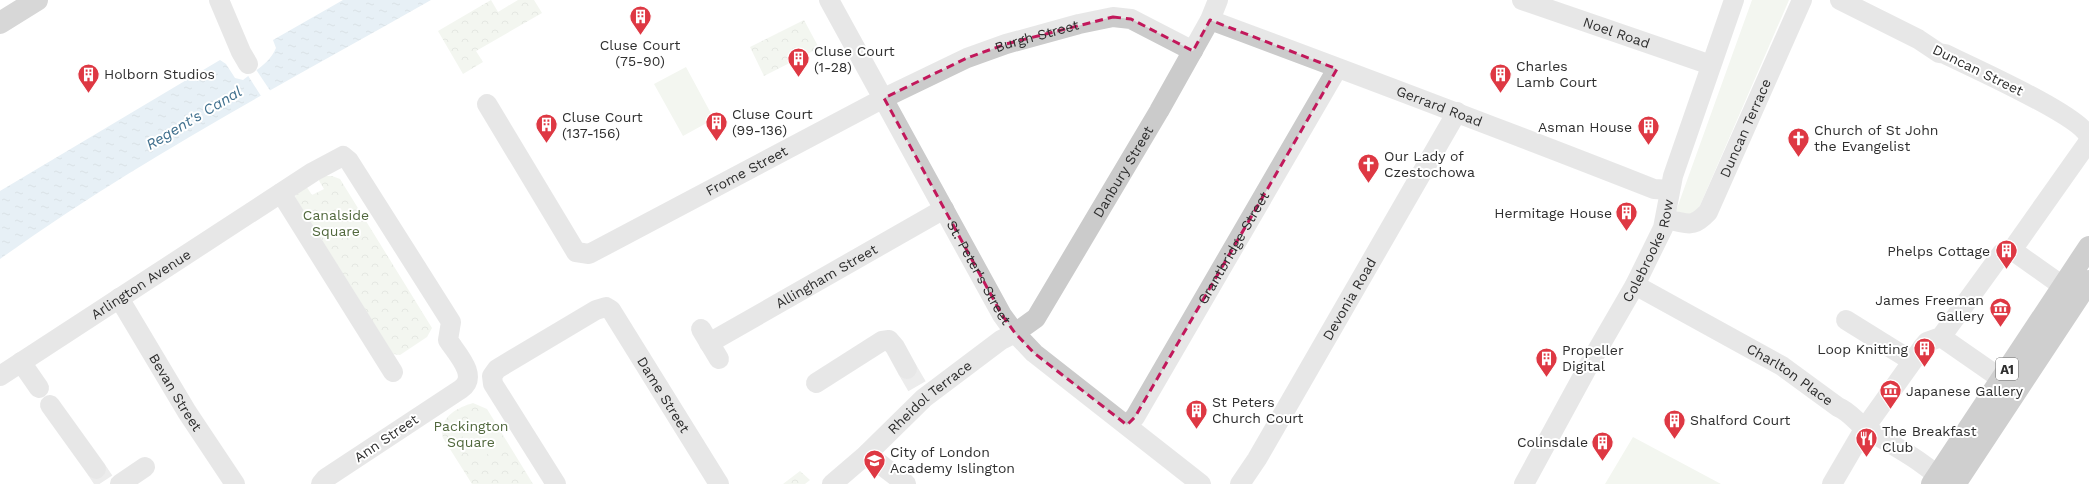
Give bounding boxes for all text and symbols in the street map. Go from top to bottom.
building icon: Cluse Court (75-90) [627,4,653,37]
street label: Noel Road [1581,14,1652,51]
street label: Burgh Street [993,16,1081,55]
place label: Cluse Court (75-90) [600,37,680,69]
street label: Duncan Street [1930,41,2026,99]
place label: Cluse Court (1-28) [814,43,895,75]
building icon: Cluse Court (1-28) [785,46,811,79]
place label: Charles Lamb Court [1516,58,1597,90]
building icon: Holborn Studios [76,61,102,94]
building icon: Charles Lamb Court [1487,61,1513,94]
place label: Holborn Studios [104,66,215,82]
street label: Duncan Terrace [1716,76,1774,180]
water label: Regent's Canal [143,82,246,154]
street label: Gerrard Road [1394,83,1484,130]
place label: Cluse Court (99-136) [732,106,813,138]
place label: Cluse Court (137-156) [562,109,643,141]
building icon: Cluse Court (99-136) [703,109,729,142]
building icon: Cluse Court (137-156) [534,112,560,145]
building icon: Asman House [1635,114,1661,147]
place label: Asman House [1538,119,1632,135]
place label: Church of St John the Evangelist [1814,122,1939,154]
street label: Danbury Street [1090,123,1156,220]
church icon: Church of St John the Evangelist [1785,125,1811,158]
street label: Frome Street [703,142,790,199]
place label: Our Lady of Czestochowa [1384,148,1475,180]
church icon: Our Lady of Czestochowa [1355,151,1381,184]
street label: Grantbridge Street [1194,188,1272,307]
street label: Colebrooke Row [1619,198,1676,305]
building icon: Hermitage House [1614,200,1640,233]
place label: Hermitage House [1494,205,1612,221]
park label: Canalside Square [303,207,369,239]
street label: St. Peter's Street [944,218,1014,328]
building icon: Phelps Cottage [1993,238,2019,271]
street label: Allingham Street [773,241,880,311]
place label: Phelps Cottage [1887,243,1990,259]
street label: Arlington Avenue [88,246,194,323]
street label: Devonia Road [1319,255,1379,343]
place label: James Freeman Gallery [1875,292,1985,324]
museum icon: James Freeman Gallery [1987,295,2013,328]
building icon: Loop Knitting [1911,336,1937,369]
street label: Charlton Place [1744,340,1836,409]
place label: Loop Knitting [1817,341,1909,357]
place label: Propeller Digital [1562,342,1624,374]
building icon: Propeller Digital [1533,345,1559,378]
street label: Bevan Street [146,351,205,434]
street label: Dame Street [634,354,693,436]
street label: Rheidol Terrace [884,357,975,437]
road number: A1 [1996,358,2018,380]
museum icon: Japanese Gallery [1877,378,1903,411]
place label: Japanese Gallery [1906,383,2024,399]
place label: St Peters Church Court [1212,394,1304,426]
building icon: St Peters Church Court [1184,397,1210,430]
building icon: Shalford Court [1661,407,1687,440]
street label: Ann Street [351,411,421,465]
place label: Shalford Court [1690,412,1791,428]
park label: Packington Square [433,418,509,450]
place label: The Breakfast Club [1882,423,1977,455]
restaurant icon: The Breakfast Club [1853,426,1879,459]
building icon: Colinsdale [1590,429,1616,462]
place label: Colinsdale [1517,434,1588,450]
place label: City of London Academy Islington [890,444,1015,476]
school or university icon: City of London Academy Islington [861,447,887,480]

